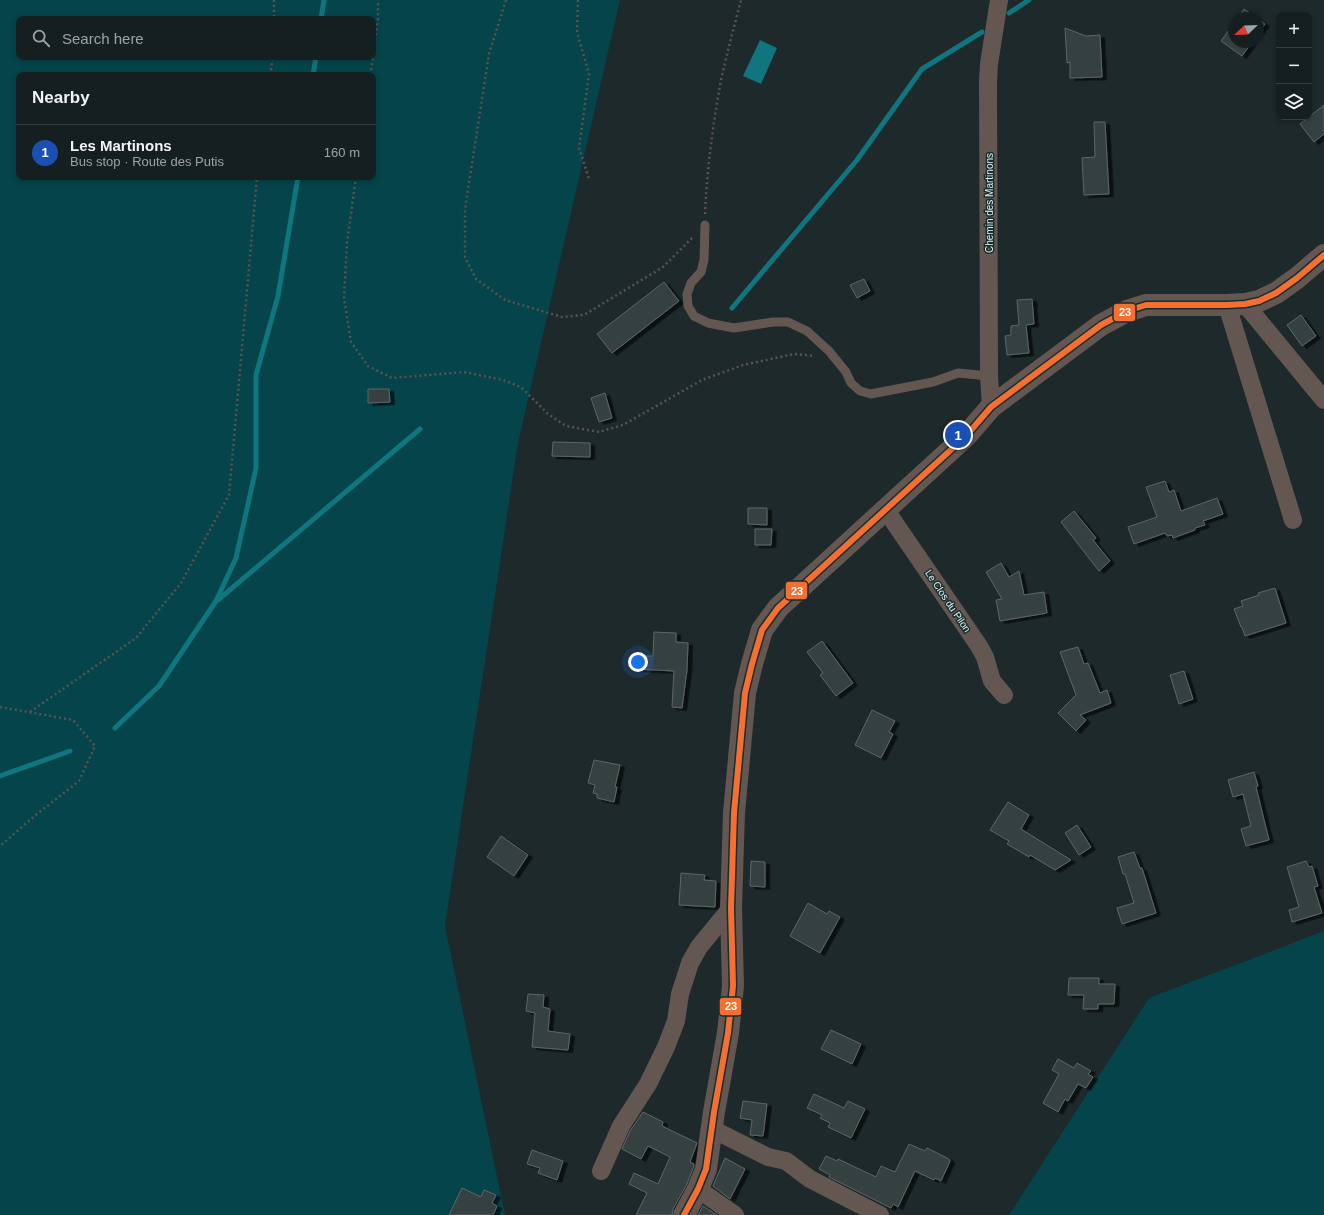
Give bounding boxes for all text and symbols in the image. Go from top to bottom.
north arrow [1228,12,1264,48]
map controls [1276,12,1312,120]
button: + [1276,12,1312,48]
search box [16,16,376,60]
icon: search [30,27,52,49]
text: Search here [62,30,144,47]
button: − [1276,48,1312,84]
button: layers [1276,84,1312,120]
text: Nearby [32,88,90,107]
text: Les Martinons [70,137,172,154]
text: 1 [41,145,49,160]
text: 160 m [324,145,360,160]
street label: Chemin des Martinons [984,153,995,253]
text: Bus stop · Route des Putis [70,154,224,169]
line badge: 23 [1113,303,1136,322]
text: 23 [1119,306,1131,318]
pin: 1 [945,420,971,450]
street label: Le Clos du Pilon [923,568,973,634]
line badge: 23 [785,581,808,600]
text: 23 [791,585,803,597]
your location [628,652,648,672]
line badge: 23 [719,997,742,1016]
text: 23 [725,1000,737,1012]

